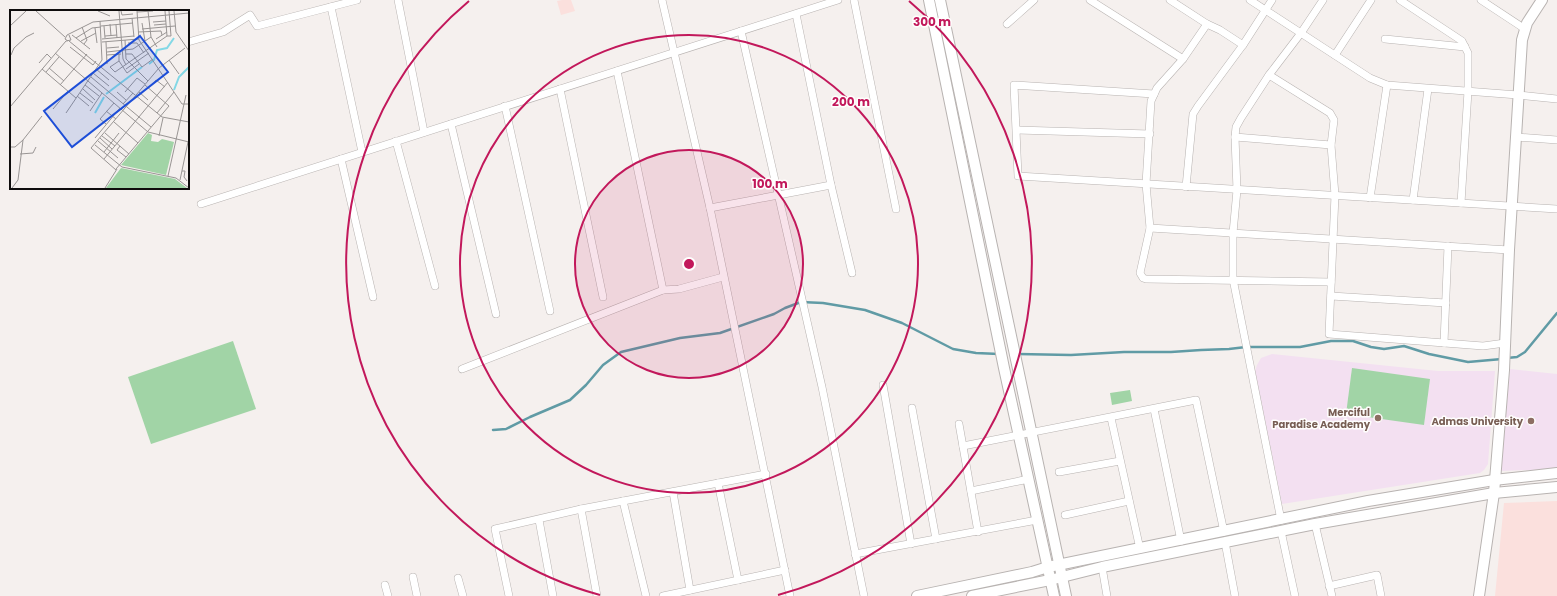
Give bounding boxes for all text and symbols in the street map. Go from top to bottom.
inset map [10,10,189,189]
text: 300 m [913,13,951,30]
text: 200 m [832,93,870,110]
text: 100 m [752,175,788,192]
centre of rings [682,257,696,271]
place label: Merciful Paradise Academy [1272,405,1371,432]
marker: Merciful Paradise Academy [1373,413,1383,423]
place label: Admas University [1431,414,1524,429]
marker: Admas University [1526,416,1536,426]

